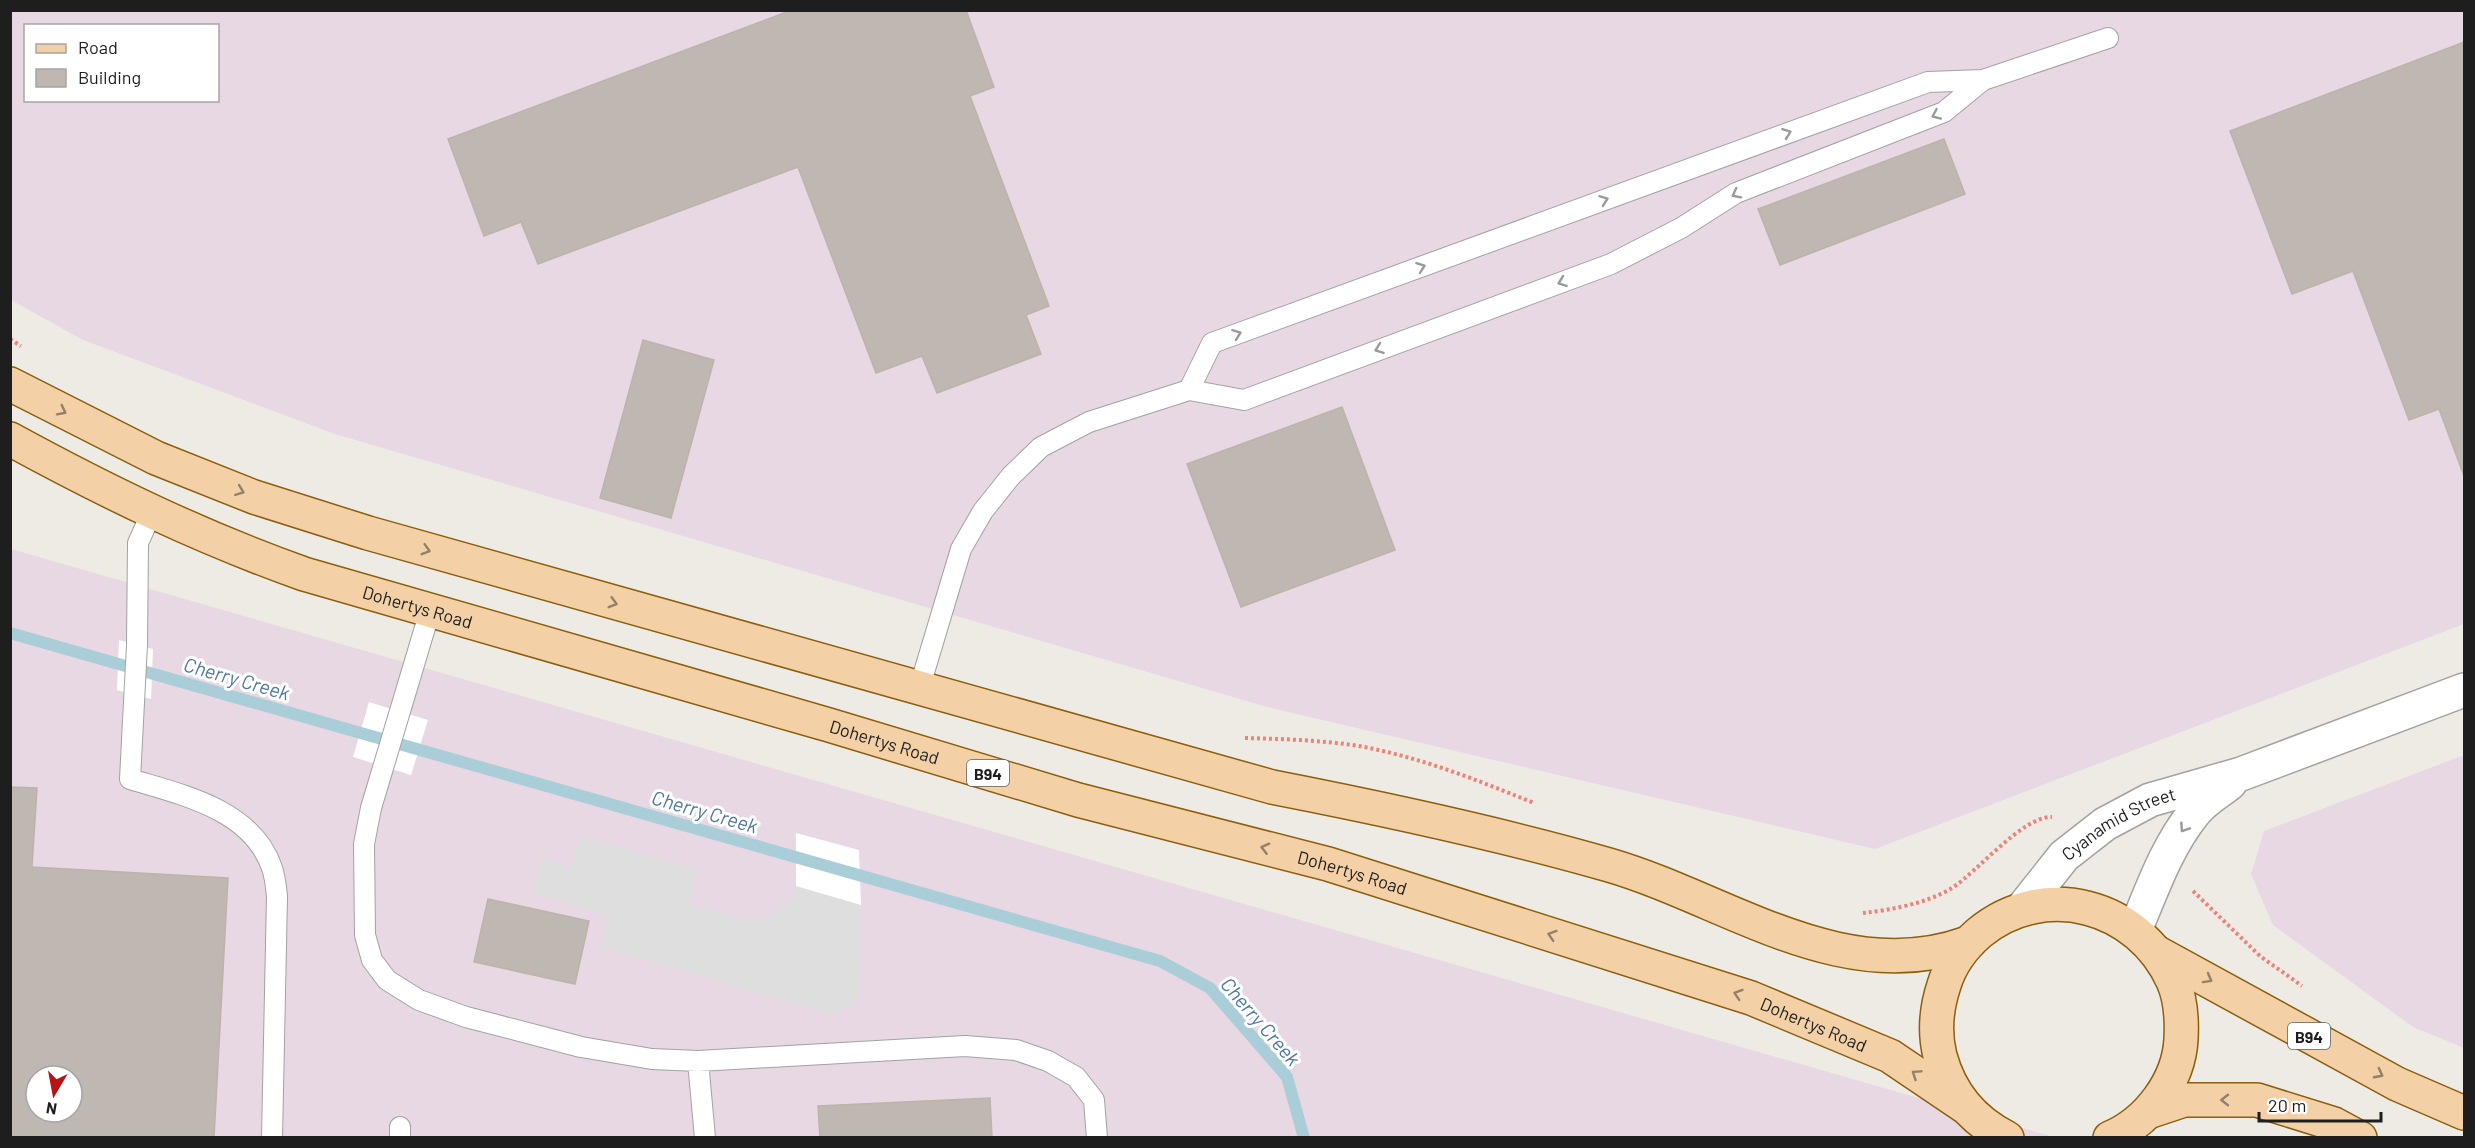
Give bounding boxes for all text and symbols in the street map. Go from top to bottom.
legend [24,24,219,102]
text: Road [78,36,118,58]
text: Building [78,66,141,88]
one-way arrow [1932,107,1943,119]
one-way arrow [1781,128,1792,140]
one-way arrow [1731,187,1742,199]
one-way arrow [1598,194,1609,207]
one-way arrow [1415,261,1425,274]
one-way arrow [1557,274,1568,287]
one-way arrow [1232,328,1242,341]
one-way arrow [1375,342,1386,354]
one-way arrow [56,403,67,415]
one-way arrow [234,484,245,496]
one-way arrow [420,543,431,555]
street label: Dohertys Road [360,580,475,633]
one-way arrow [607,596,618,608]
water label: Cherry Creek [181,651,293,705]
street label: Dohertys Road [827,715,942,769]
road number: B94 [967,760,1009,786]
street label: Cyanamid Street [2057,782,2178,865]
water label: Cherry Creek [649,784,761,838]
one-way arrow [2180,822,2191,833]
one-way arrow [1260,843,1270,856]
street label: Dohertys Road [1295,846,1410,899]
one-way arrow [1547,930,1558,942]
water label: Cherry Creek [1216,972,1306,1070]
one-way arrow [2202,972,2212,983]
one-way arrow [1733,989,1744,1001]
street label: Dohertys Road [1757,992,1870,1056]
road number: B94 [2288,1023,2330,1049]
north arrow [24,1064,84,1124]
one-way arrow [2373,1067,2383,1078]
one-way arrow [1911,1070,1922,1081]
scale bar [2259,1085,2380,1123]
one-way arrow [2220,1094,2229,1106]
text: 20 m [2268,1094,2306,1116]
text: N [44,1099,58,1120]

